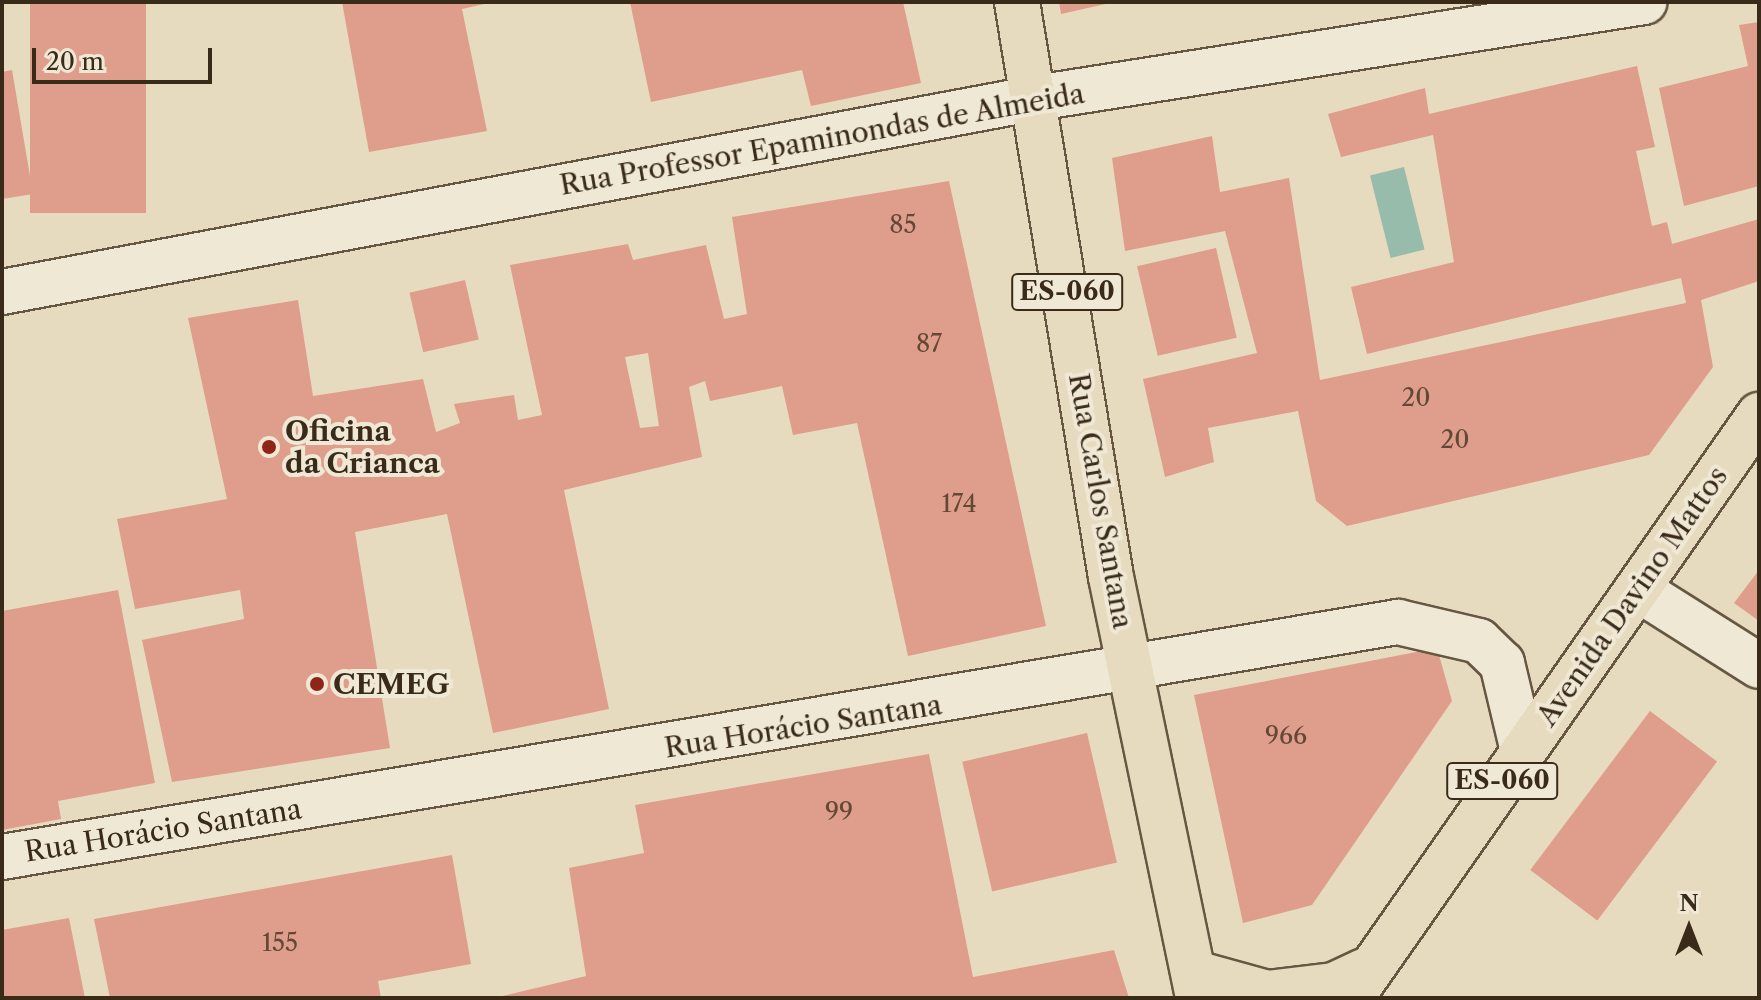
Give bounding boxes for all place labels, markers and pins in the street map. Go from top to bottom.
place label: Oficina da Crianca [285,414,440,480]
marker: Oficina da Crianca [260,438,278,456]
place label: CEMEG [333,667,449,701]
marker: CEMEG [308,675,326,693]

